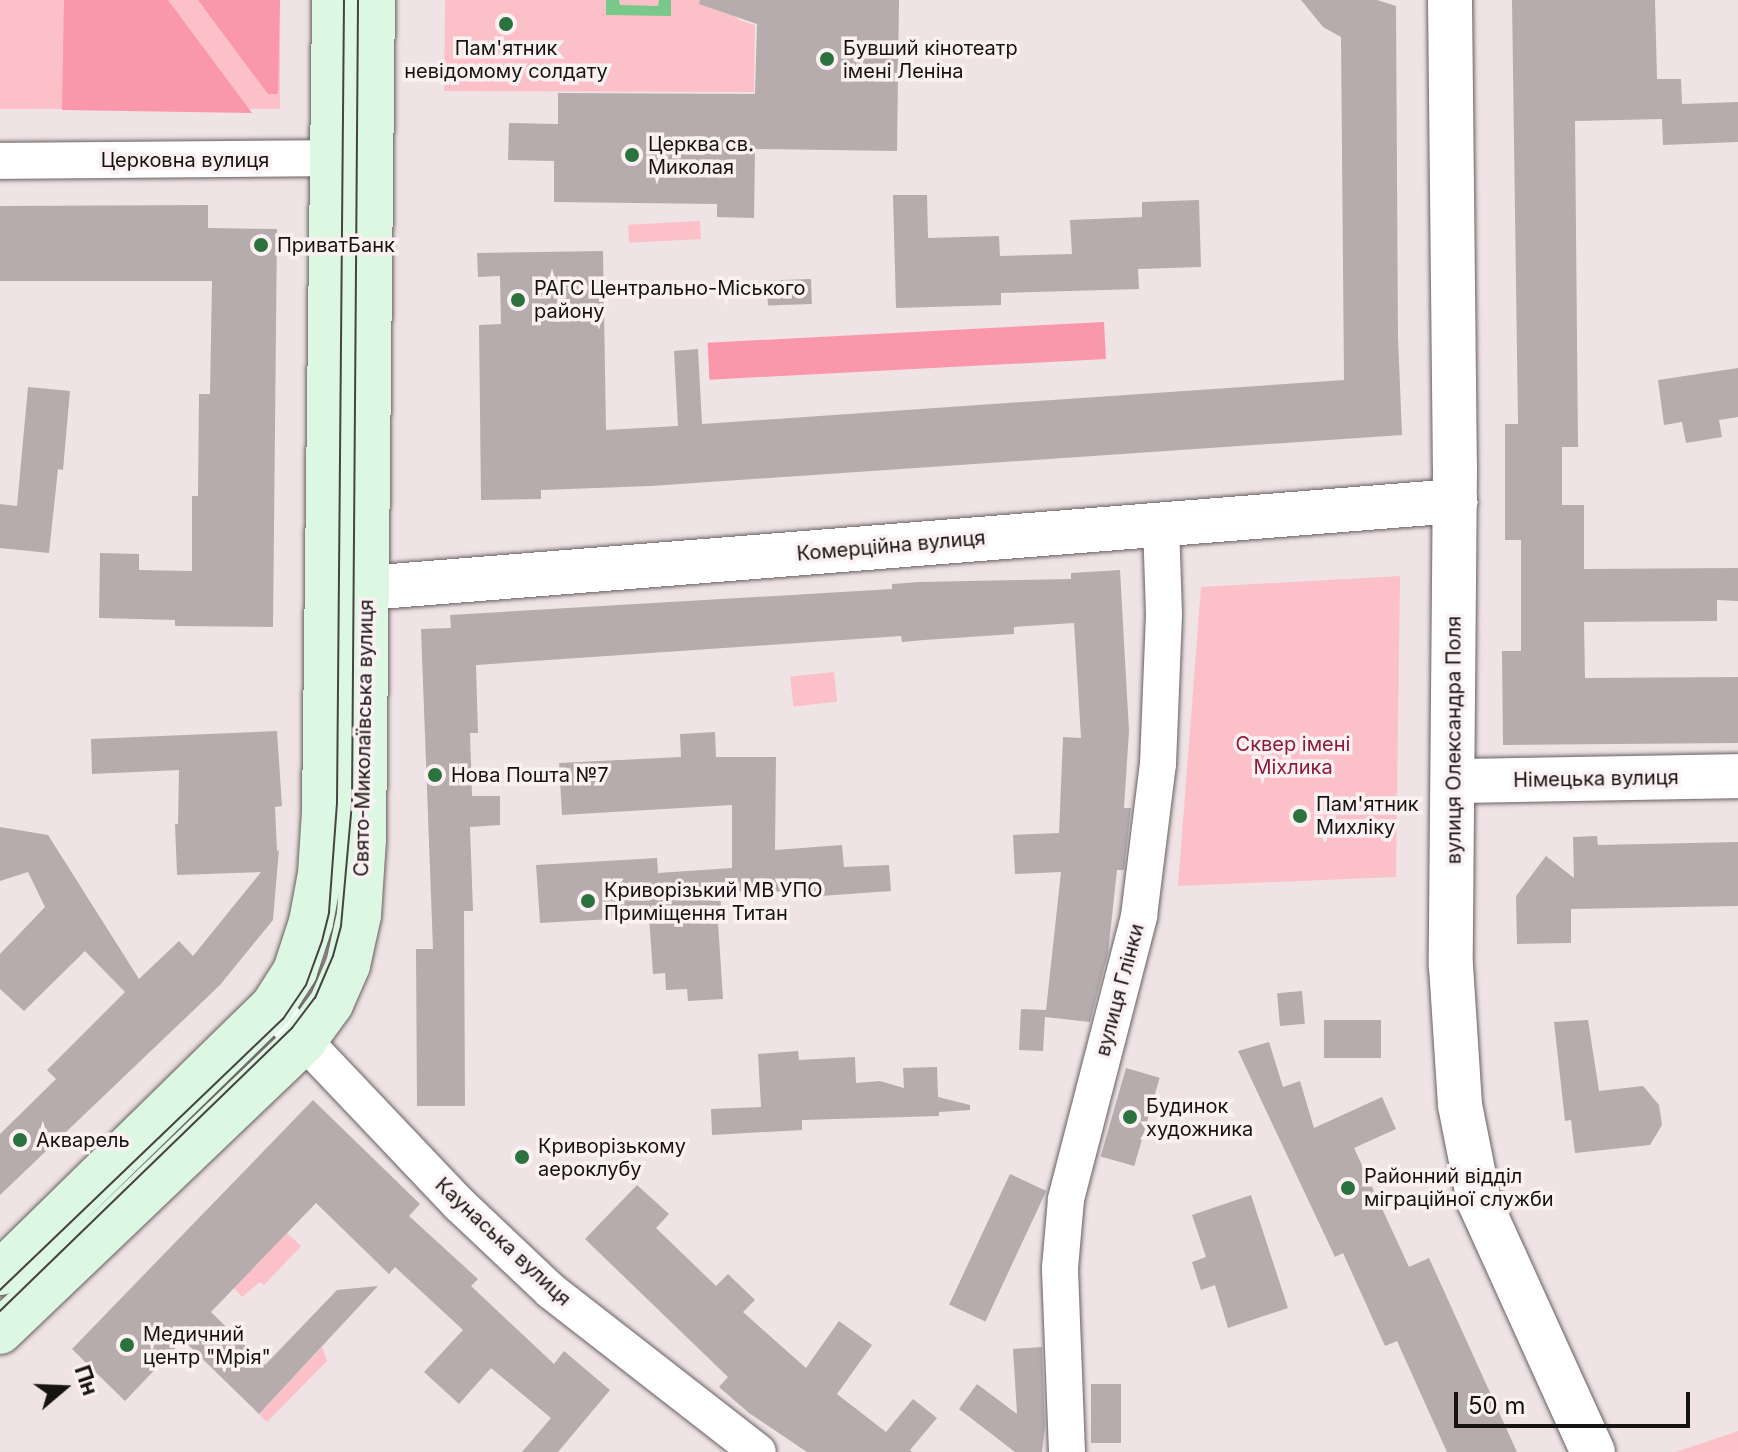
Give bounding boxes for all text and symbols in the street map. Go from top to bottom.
marker: Пам'ятник невідомому солдату [497,15,515,33]
place label: Пам'ятник невідомому солдату [404,36,608,83]
place label: Бувший кінотеатр імені Леніна [843,36,1018,83]
marker: Бувший кінотеатр імені Леніна [818,50,836,68]
place label: Церква св. Миколая [648,132,754,179]
marker: Церква св. Миколая [623,146,641,164]
street label: Церковна вулиця [101,148,269,172]
place label: ПриватБанк [277,233,395,257]
marker: ПриватБанк [252,236,270,254]
place label: РАГС Центрально-Міського району [534,276,805,323]
marker: РАГС Центрально-Міського району [509,291,527,309]
street label: Комерційна вулиця [796,526,986,566]
street label: Свято-Миколаївська вулиця [350,599,378,877]
street label: вулиця Олександра Поля [1442,616,1466,864]
park label: Сквер імені Міхлика [1236,733,1350,780]
place label: Нова Пошта №7 [451,763,609,787]
marker: Нова Пошта №7 [426,766,444,784]
street label: Німецька вулиця [1513,766,1679,792]
place label: Пам'ятник Михліку [1316,792,1419,839]
marker: Пам'ятник Михліку [1291,807,1309,825]
place label: Криворізький МВ УПО Приміщення Титан [604,878,823,925]
marker: Криворізький МВ УПО Приміщення Титан [579,892,597,910]
street label: вулиця Глінки [1091,921,1149,1059]
place label: Будинок художника [1146,1094,1253,1141]
marker: Будинок художника [1121,1108,1139,1126]
place label: Акварель [36,1128,130,1152]
marker: Акварель [11,1131,29,1149]
place label: Криворізькому аероклубу [538,1134,686,1181]
marker: Криворізькому аероклубу [513,1148,531,1166]
place label: Районний вiддiл мiграцiйної служби [1364,1164,1554,1211]
street label: Каунаська вулиця [430,1173,576,1311]
marker: Районний вiддiл мiграцiйної служби [1339,1179,1357,1197]
place label: Медичний центр "Мрія" [143,1322,271,1369]
marker: Медичний центр "Мрія" [118,1336,136,1354]
north arrow [24,1348,104,1428]
text: Пн [69,1362,104,1399]
scale bar [1458,1376,1694,1426]
text: 50 m [1468,1391,1526,1420]

